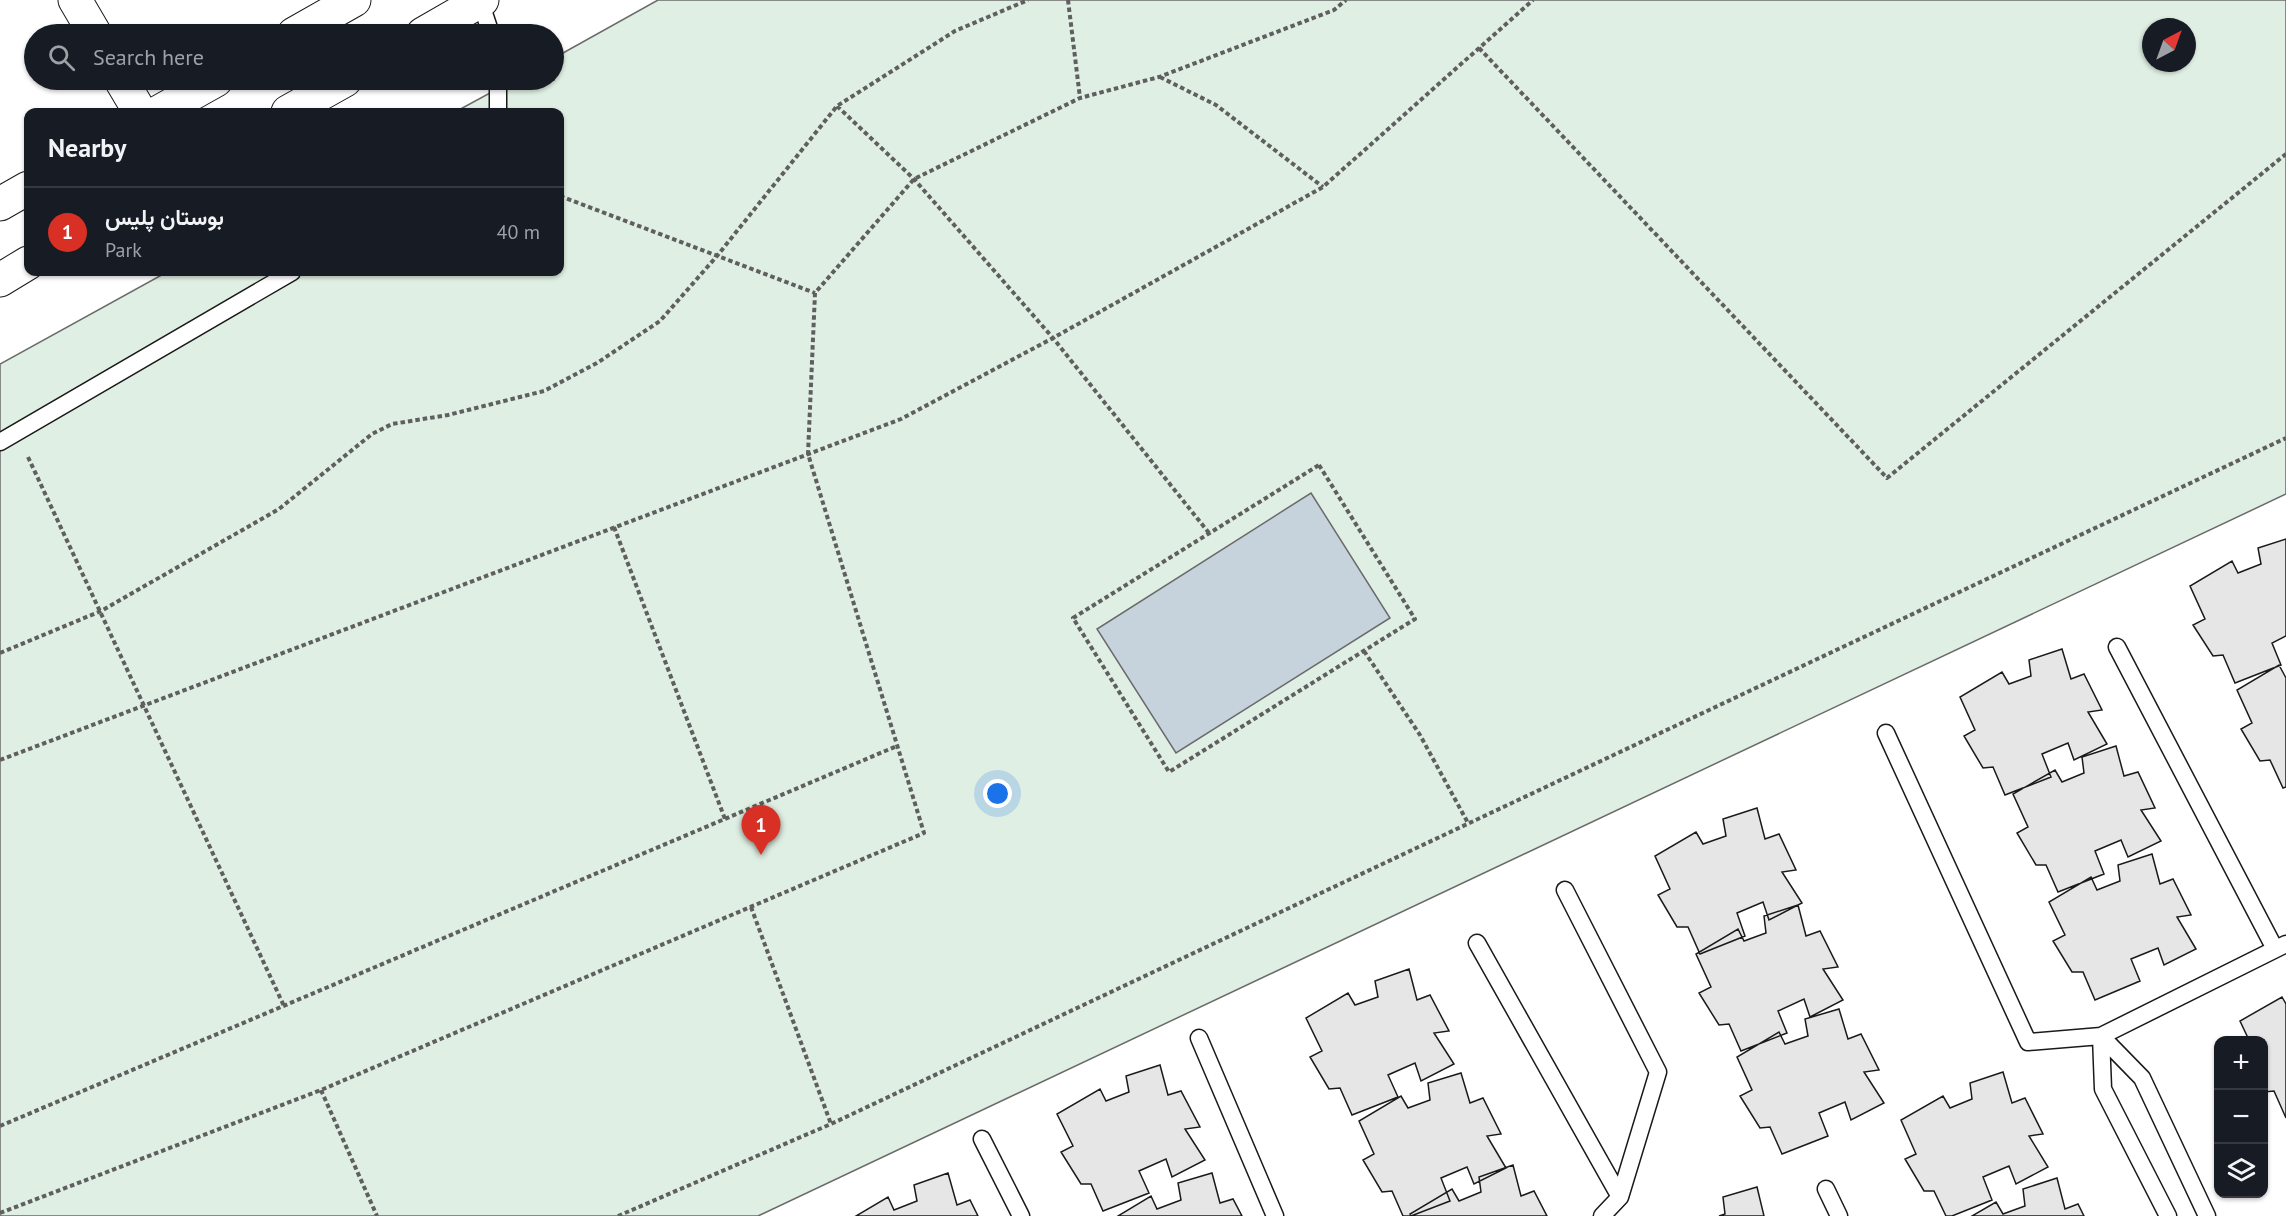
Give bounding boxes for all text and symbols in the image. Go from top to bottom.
north arrow [2142,18,2196,72]
search box [24,24,564,90]
icon: search [45,41,78,74]
text: Search here [93,43,204,71]
text: Nearby [48,131,126,164]
text: بوستان پلیس [105,203,224,231]
text: 1 [62,219,73,245]
text: 40 m [497,219,540,245]
text: Park [105,237,142,263]
your location [983,779,1012,808]
pin: 1 [742,806,780,855]
map controls [2214,1036,2268,1198]
button: + [2214,1036,2268,1090]
button: − [2214,1090,2268,1144]
button: layers [2214,1144,2268,1198]

